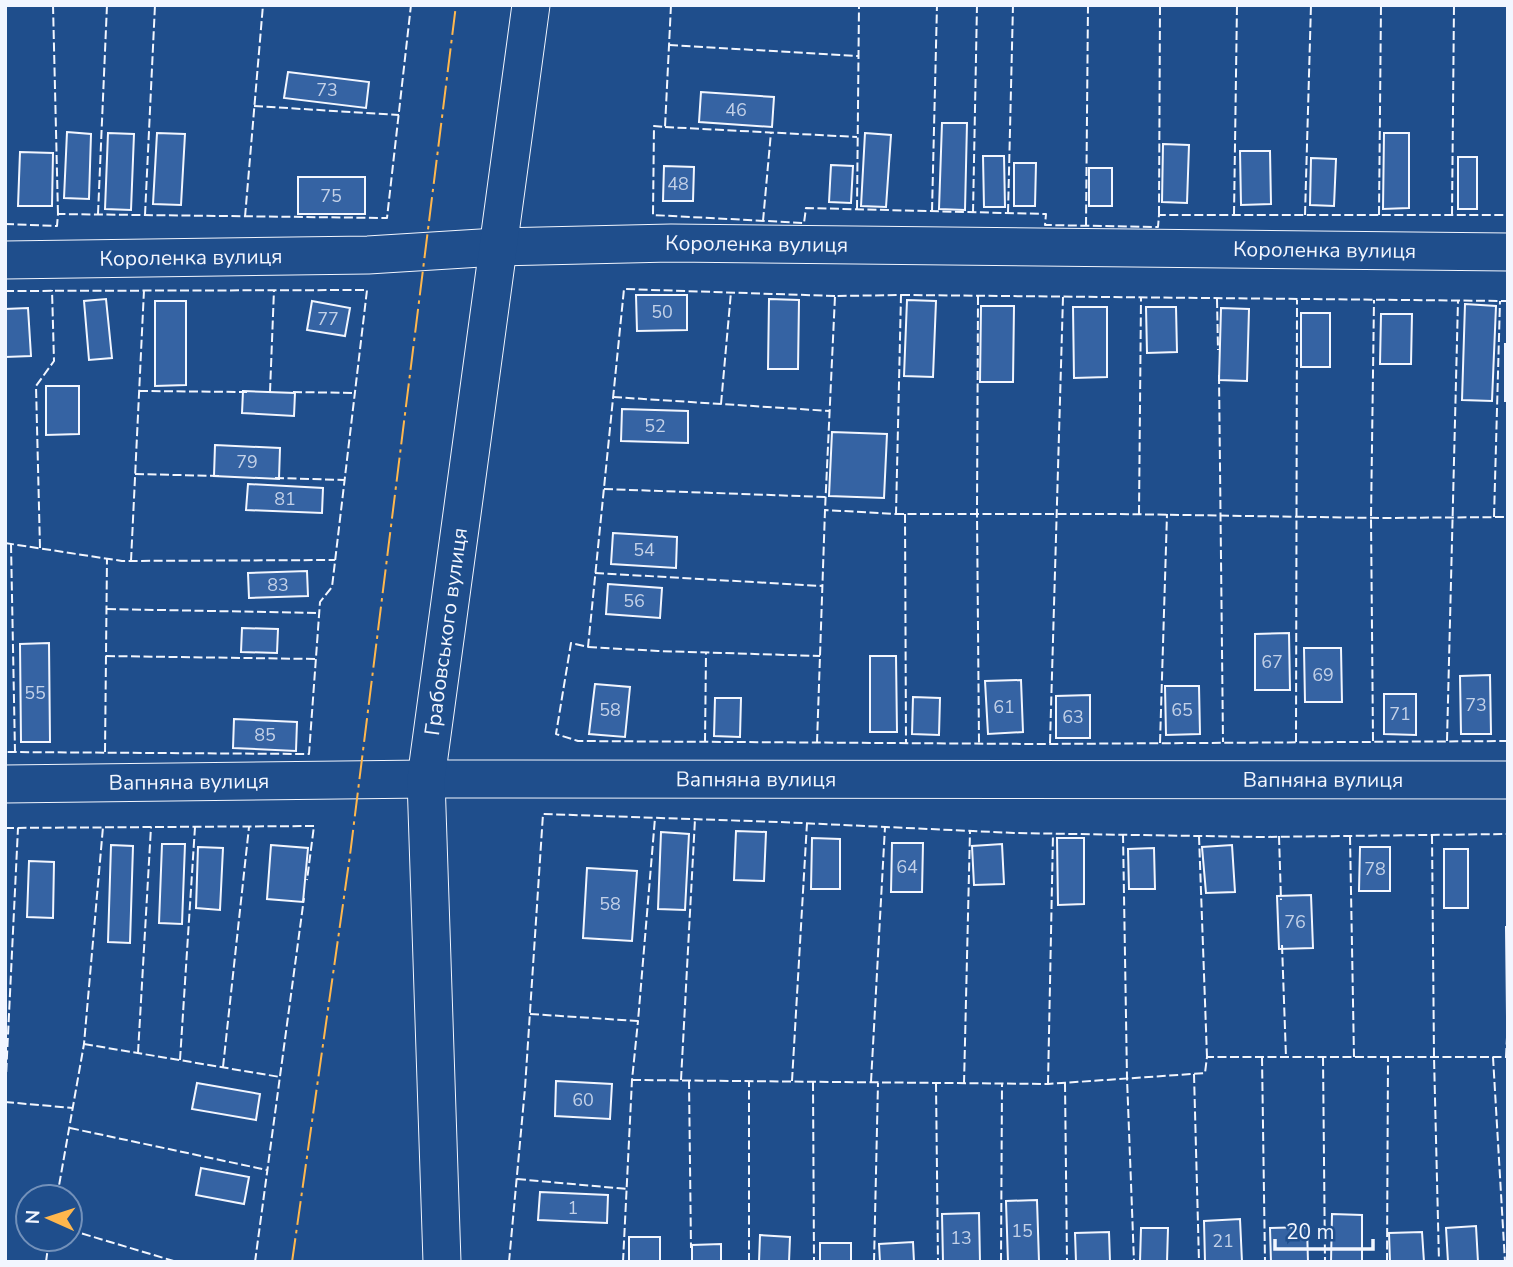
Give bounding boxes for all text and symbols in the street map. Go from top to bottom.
house number: 73 [316,78,338,102]
house number: 46 [725,98,747,122]
house number: 48 [667,172,689,196]
house number: 75 [320,184,342,208]
street label: Короленка вулиця [665,229,848,259]
street label: Короленка вулиця [1233,235,1416,265]
street label: Короленка вулиця [99,242,283,273]
house number: 50 [651,300,673,324]
house number: 77 [317,307,339,331]
house number: 52 [644,414,666,438]
house number: 79 [236,450,258,474]
house number: 81 [274,487,296,511]
street label: Грабовського вулиця [418,526,474,737]
house number: 54 [633,538,655,562]
house number: 83 [267,573,289,597]
house number: 56 [623,589,645,613]
house number: 67 [1261,650,1283,674]
house number: 69 [1312,663,1334,687]
house number: 55 [24,681,46,705]
house number: 73 [1465,693,1487,717]
house number: 61 [993,695,1015,719]
house number: 58 [599,698,621,722]
house number: 65 [1171,698,1193,722]
house number: 71 [1389,702,1411,726]
house number: 63 [1062,705,1084,729]
house number: 85 [254,723,276,747]
street label: Вапняна вулиця [676,765,836,793]
street label: Вапняна вулиця [1243,766,1403,794]
street label: Вапняна вулиця [109,767,269,797]
house number: 64 [896,855,918,879]
house number: 78 [1364,857,1386,881]
house number: 58 [599,892,621,916]
house number: 76 [1284,910,1306,934]
house number: 60 [572,1088,594,1112]
north arrow [14,1183,84,1253]
house number: 1 [568,1196,578,1220]
scale bar [1275,1208,1373,1252]
text: N [20,1209,46,1225]
text: 20 m [1286,1218,1335,1246]
house number: 15 [1011,1219,1033,1243]
house number: 13 [950,1226,972,1250]
house number: 21 [1212,1229,1234,1253]

